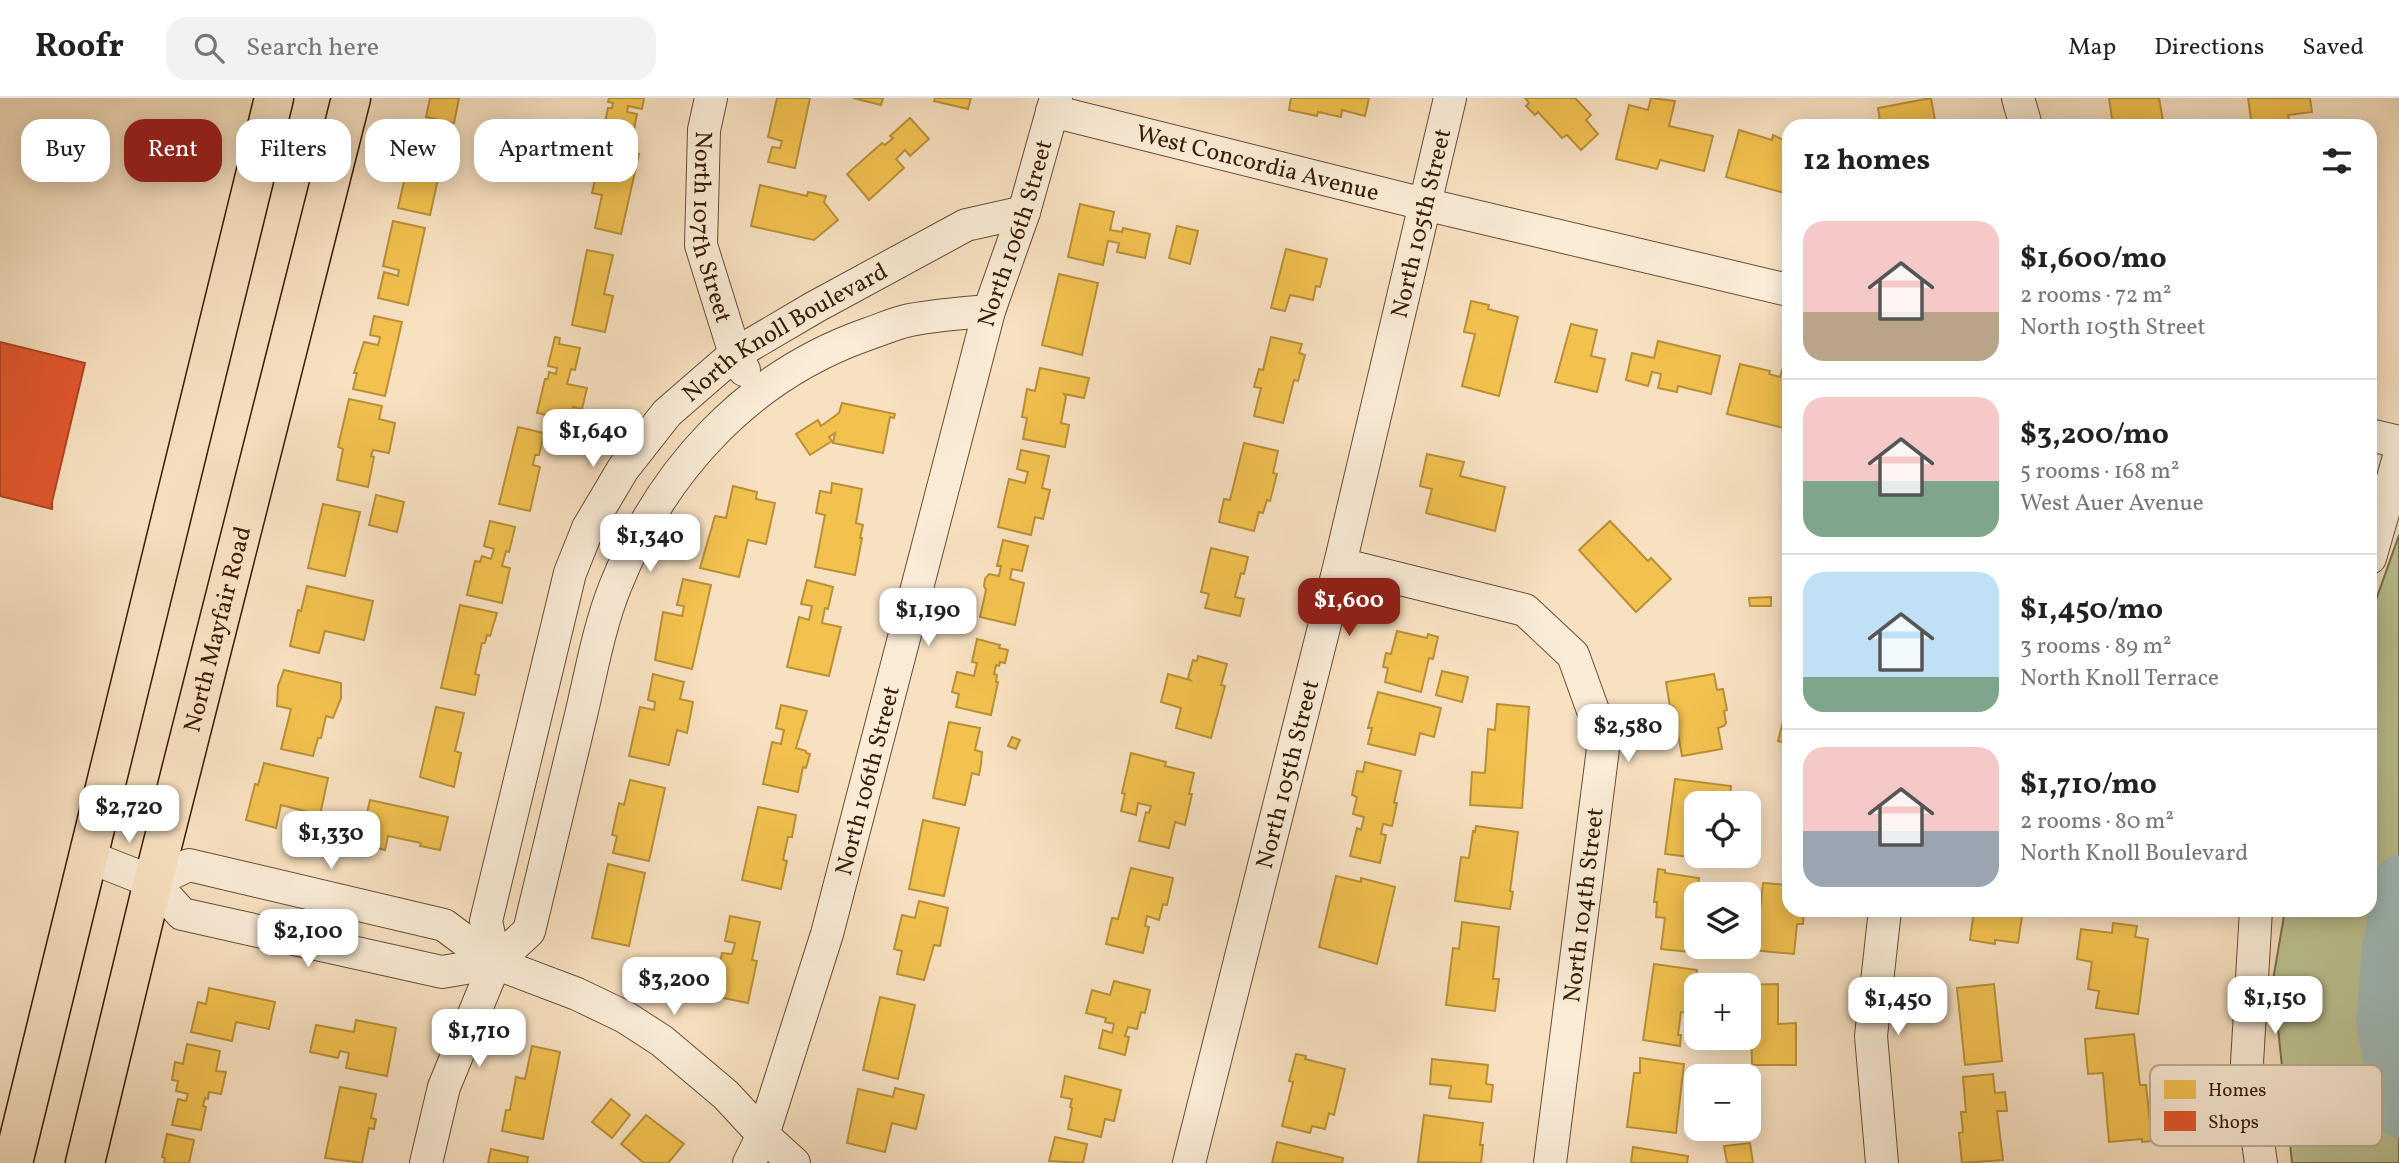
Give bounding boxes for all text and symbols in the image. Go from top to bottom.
search box [166,17,656,80]
text: Roofr [35,25,124,71]
icon: search [190,29,228,67]
text: Search here [246,30,379,66]
text: Map [2068,31,2116,65]
text: Directions [2154,31,2264,65]
text: Saved [2302,31,2364,65]
street label: West Concordia Avenue [1132,118,1382,211]
chip: Buy [21,119,110,182]
chip: Rent [124,119,222,182]
chip: Filters [236,119,351,182]
chip: New [365,119,460,182]
chip: Apartment [474,119,638,182]
street label: North 105th Street [1384,125,1461,322]
street label: North 107th Street [682,131,739,327]
street label: North 106th Street [971,136,1062,331]
text: 12 homes [1803,140,1930,182]
icon: filters [2318,142,2356,180]
text: $1,600/mo [2020,238,2167,280]
icon: home [1859,249,1943,333]
street label: North Knoll Boulevard [676,256,895,411]
text: 2 rooms · 72 m² [2020,280,2171,312]
text: North 105th Street [2020,312,2206,344]
pin: $1,640 [536,410,650,469]
text: $3,200/mo [2020,414,2169,456]
text: $1,640 [559,416,627,448]
icon: home [1859,425,1943,509]
text: 5 rooms · 168 m² [2020,456,2179,488]
text: West Auer Avenue [2020,488,2204,520]
pin: $1,340 [593,514,707,574]
text: $1,340 [616,521,684,553]
street label: North Mayfair Road [176,523,261,736]
pin: $1,600 [1292,578,1406,638]
text: $1,600 [1314,585,1384,617]
pin: $1,190 [871,588,985,648]
text: $1,450/mo [2020,589,2163,631]
text: $1,190 [895,595,961,627]
icon: home [1859,600,1943,684]
text: 3 rooms · 89 m² [2020,631,2172,663]
text: North Knoll Terrace [2020,663,2219,695]
street label: North 105th Street [1249,677,1329,873]
street label: North 106th Street [828,682,910,879]
pin: $2,580 [1571,704,1685,764]
text: $2,580 [1594,711,1663,743]
text: $1,710/mo [2020,764,2157,806]
icon: home [1859,775,1943,859]
pin: $2,720 [72,786,186,845]
map controls [1684,791,1761,1141]
button: locate [1684,791,1761,868]
text: $2,720 [95,792,163,824]
street label: North 104th Street [1556,806,1614,1005]
text: 2 rooms · 80 m² [2020,806,2174,838]
pin: $1,330 [274,812,388,871]
text: $1,330 [298,818,364,850]
text: North Knoll Boulevard [2020,838,2248,870]
button: layers [1684,882,1761,959]
pin: $2,100 [251,910,365,969]
text: $2,100 [273,916,343,948]
pin: $3,200 [617,958,731,1017]
text: $3,200 [638,964,710,996]
button: + [1684,973,1761,1050]
pin: $1,150 [2218,976,2332,1036]
pin: $1,450 [1841,978,1955,1037]
text: $1,150 [2244,983,2306,1015]
text: $1,450 [1864,984,1932,1016]
pin: $1,710 [422,1010,536,1069]
text: $1,710 [448,1016,510,1048]
button: − [1684,1064,1761,1141]
legend [2150,1065,2382,1146]
text: Homes [2208,1078,2266,1104]
text: Shops [2208,1110,2259,1136]

